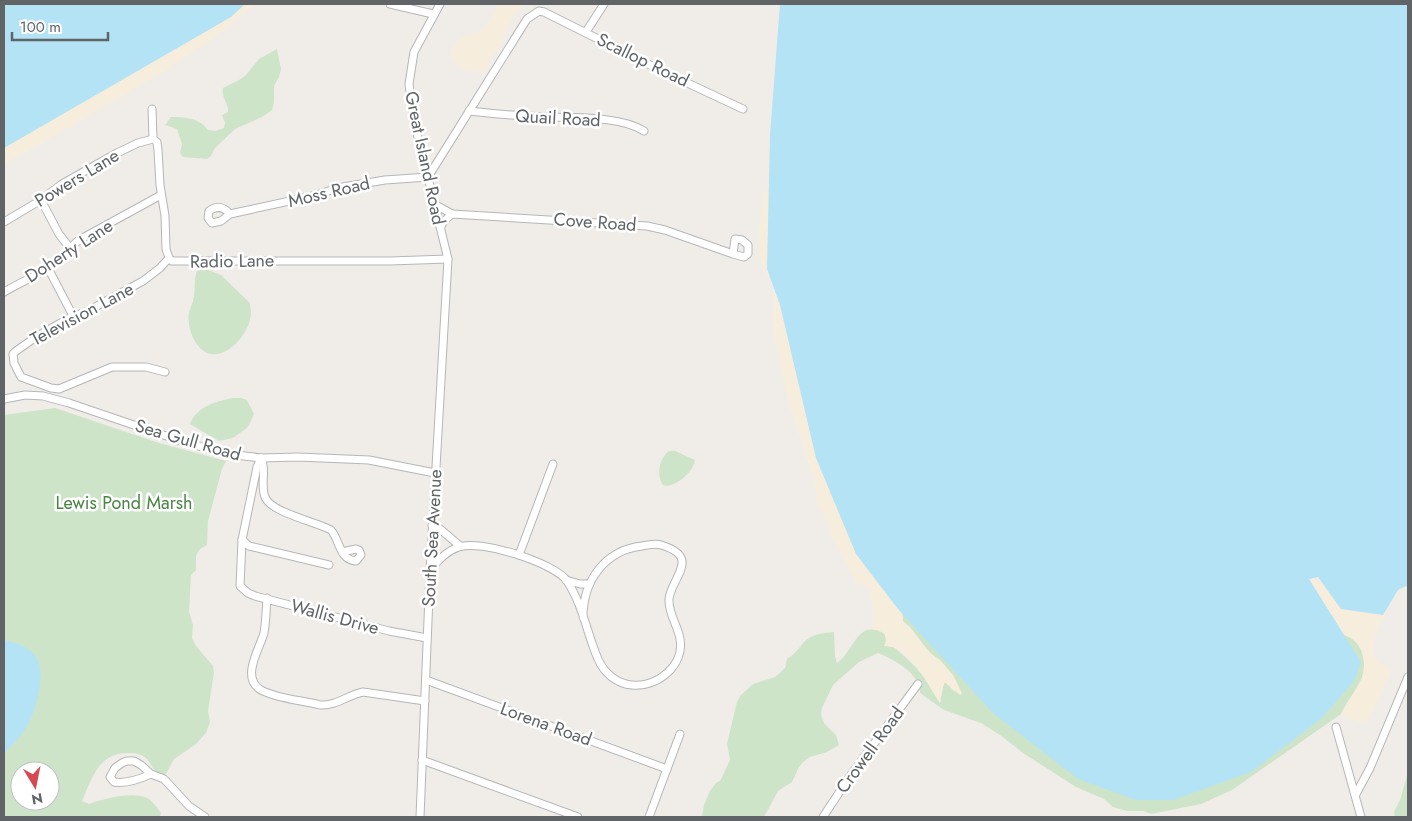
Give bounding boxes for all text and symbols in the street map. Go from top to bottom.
scale bar [12,10,109,42]
text: 100 m [20,16,61,38]
street label: Scallop Road [592,26,694,94]
street label: Great Island Road [398,89,452,227]
street label: Quail Road [515,103,601,133]
street label: Powers Lane [30,143,124,213]
street label: Moss Road [286,170,372,214]
street label: Cove Road [553,206,637,238]
street label: Doherty Lane [20,213,118,289]
street label: Radio Lane [190,247,274,275]
street label: Television Lane [26,276,138,352]
street label: Sea Gull Road [132,412,244,468]
street label: South Sea Avenue [415,469,449,607]
park label: Lewis Pond Marsh [55,490,193,516]
street label: Wallis Drive [288,593,382,641]
street label: Lorena Road [497,695,595,753]
street label: Crowell Road [830,701,910,799]
north arrow [10,761,60,811]
text: N [30,788,44,810]

